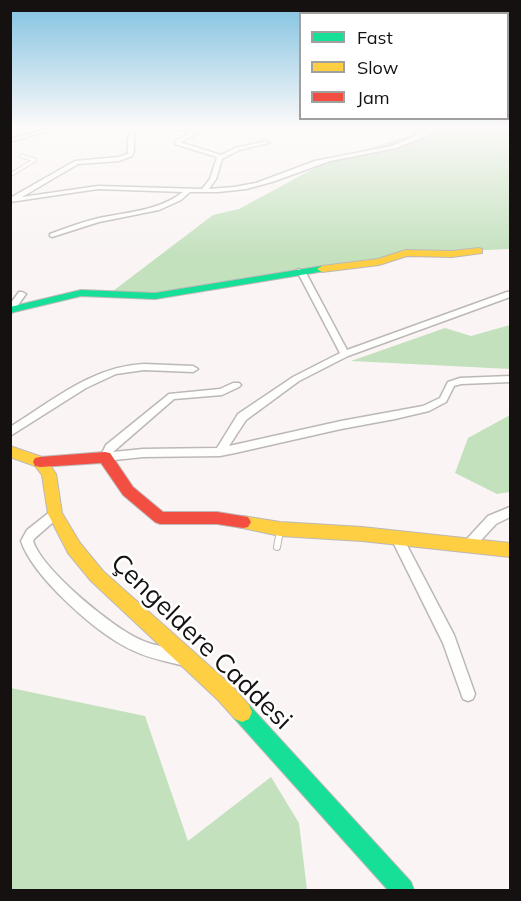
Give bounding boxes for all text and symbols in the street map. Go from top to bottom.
legend [299,12,509,120]
text: Fast [357,26,393,49]
text: Slow [357,56,398,79]
text: Jam [357,86,390,109]
street label: Çengeldere Caddesi [104,548,298,736]

